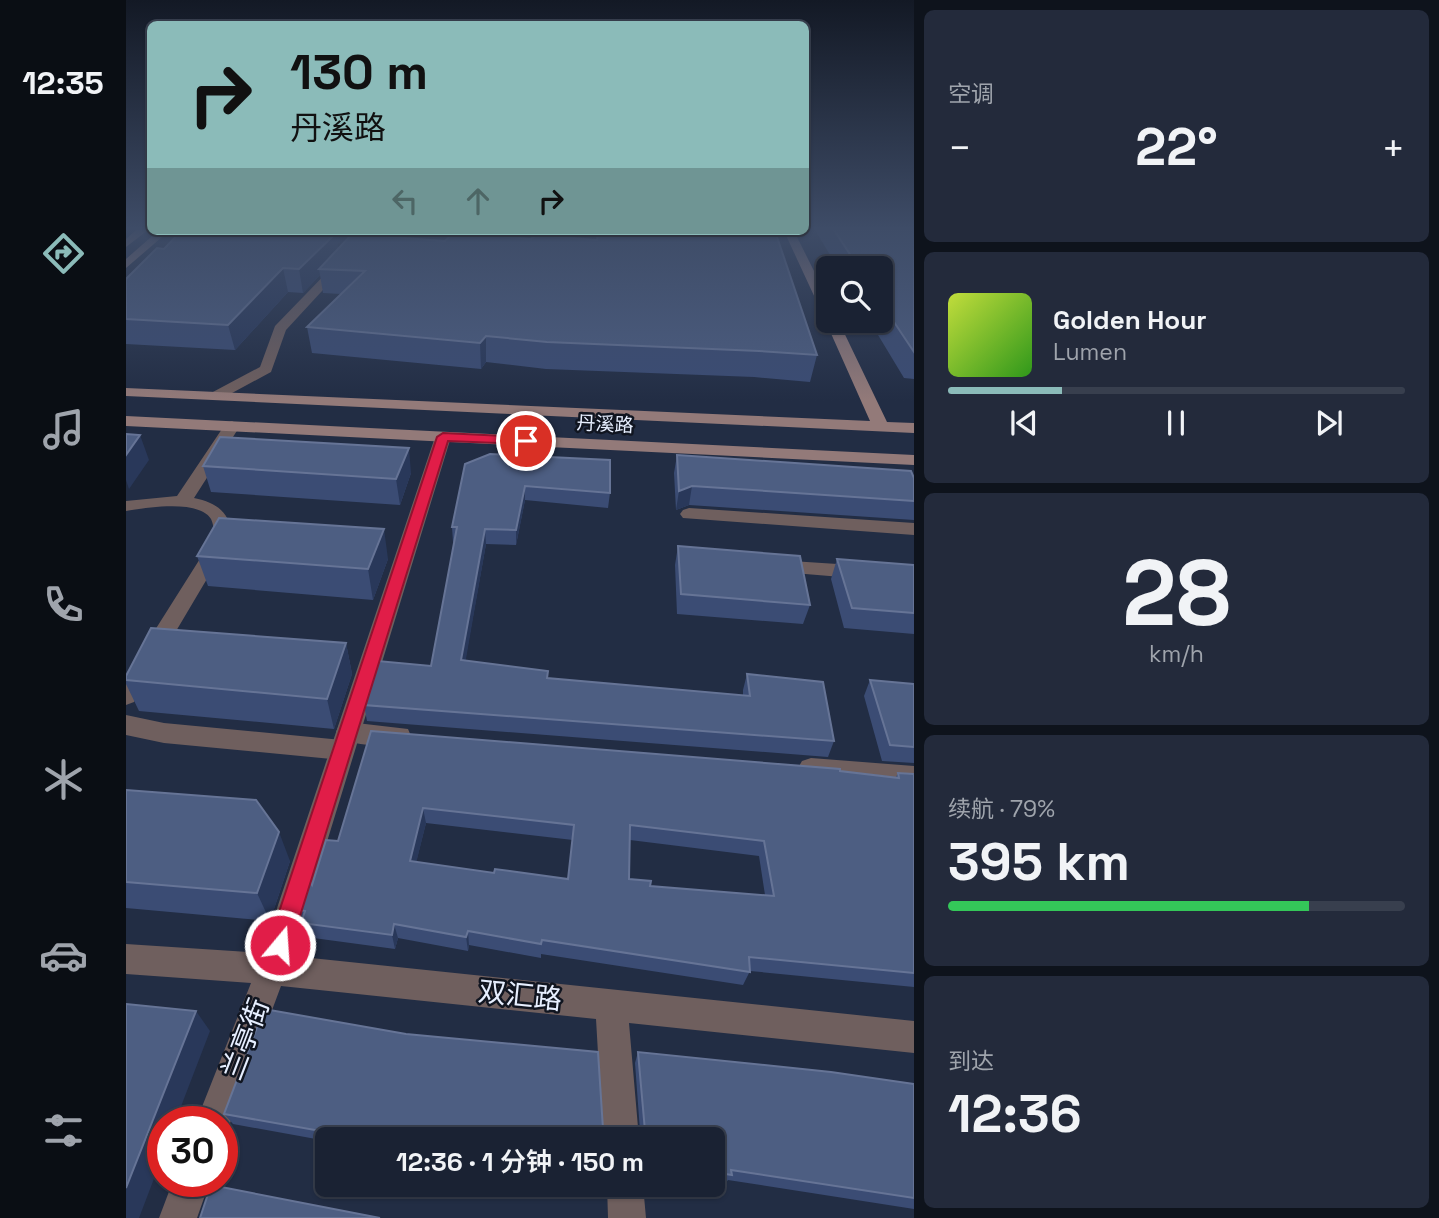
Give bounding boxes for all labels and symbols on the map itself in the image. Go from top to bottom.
street label: 丹溪路 [576,410,634,438]
pin [496,411,556,471]
position arrow [243,908,317,982]
street label: 双汇路 [476,973,564,1017]
street label: 兰亭街 [213,993,277,1085]
speed limit sign: 30 [147,1106,238,1197]

